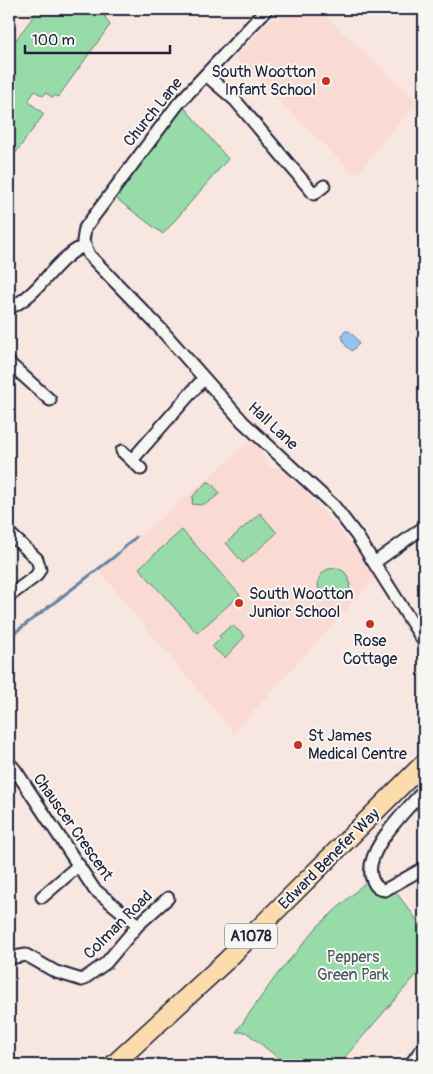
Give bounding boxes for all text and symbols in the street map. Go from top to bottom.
scale bar [25,22,170,54]
text: 100 m [32,31,75,50]
place label: South Wootton Infant School [211,62,316,100]
street label: Church Lane [119,73,187,151]
marker: South Wootton Infant School [320,75,332,87]
street label: Hall Lane [244,398,302,454]
place label: South Wootton Junior School [249,584,354,622]
marker: South Wootton Junior School [233,597,245,609]
marker: Rose Cottage [364,618,376,630]
place label: Rose Cottage [343,631,397,669]
place label: St James Medical Centre [308,726,407,764]
marker: St James Medical Centre [292,739,304,751]
street label: Chauscer Crescent [29,770,118,885]
street label: Edward Benefer Way [274,804,384,914]
street label: Colman Road [79,886,157,964]
road number: A1078 [225,924,277,948]
park label: Peppers Green Park [317,947,389,985]

